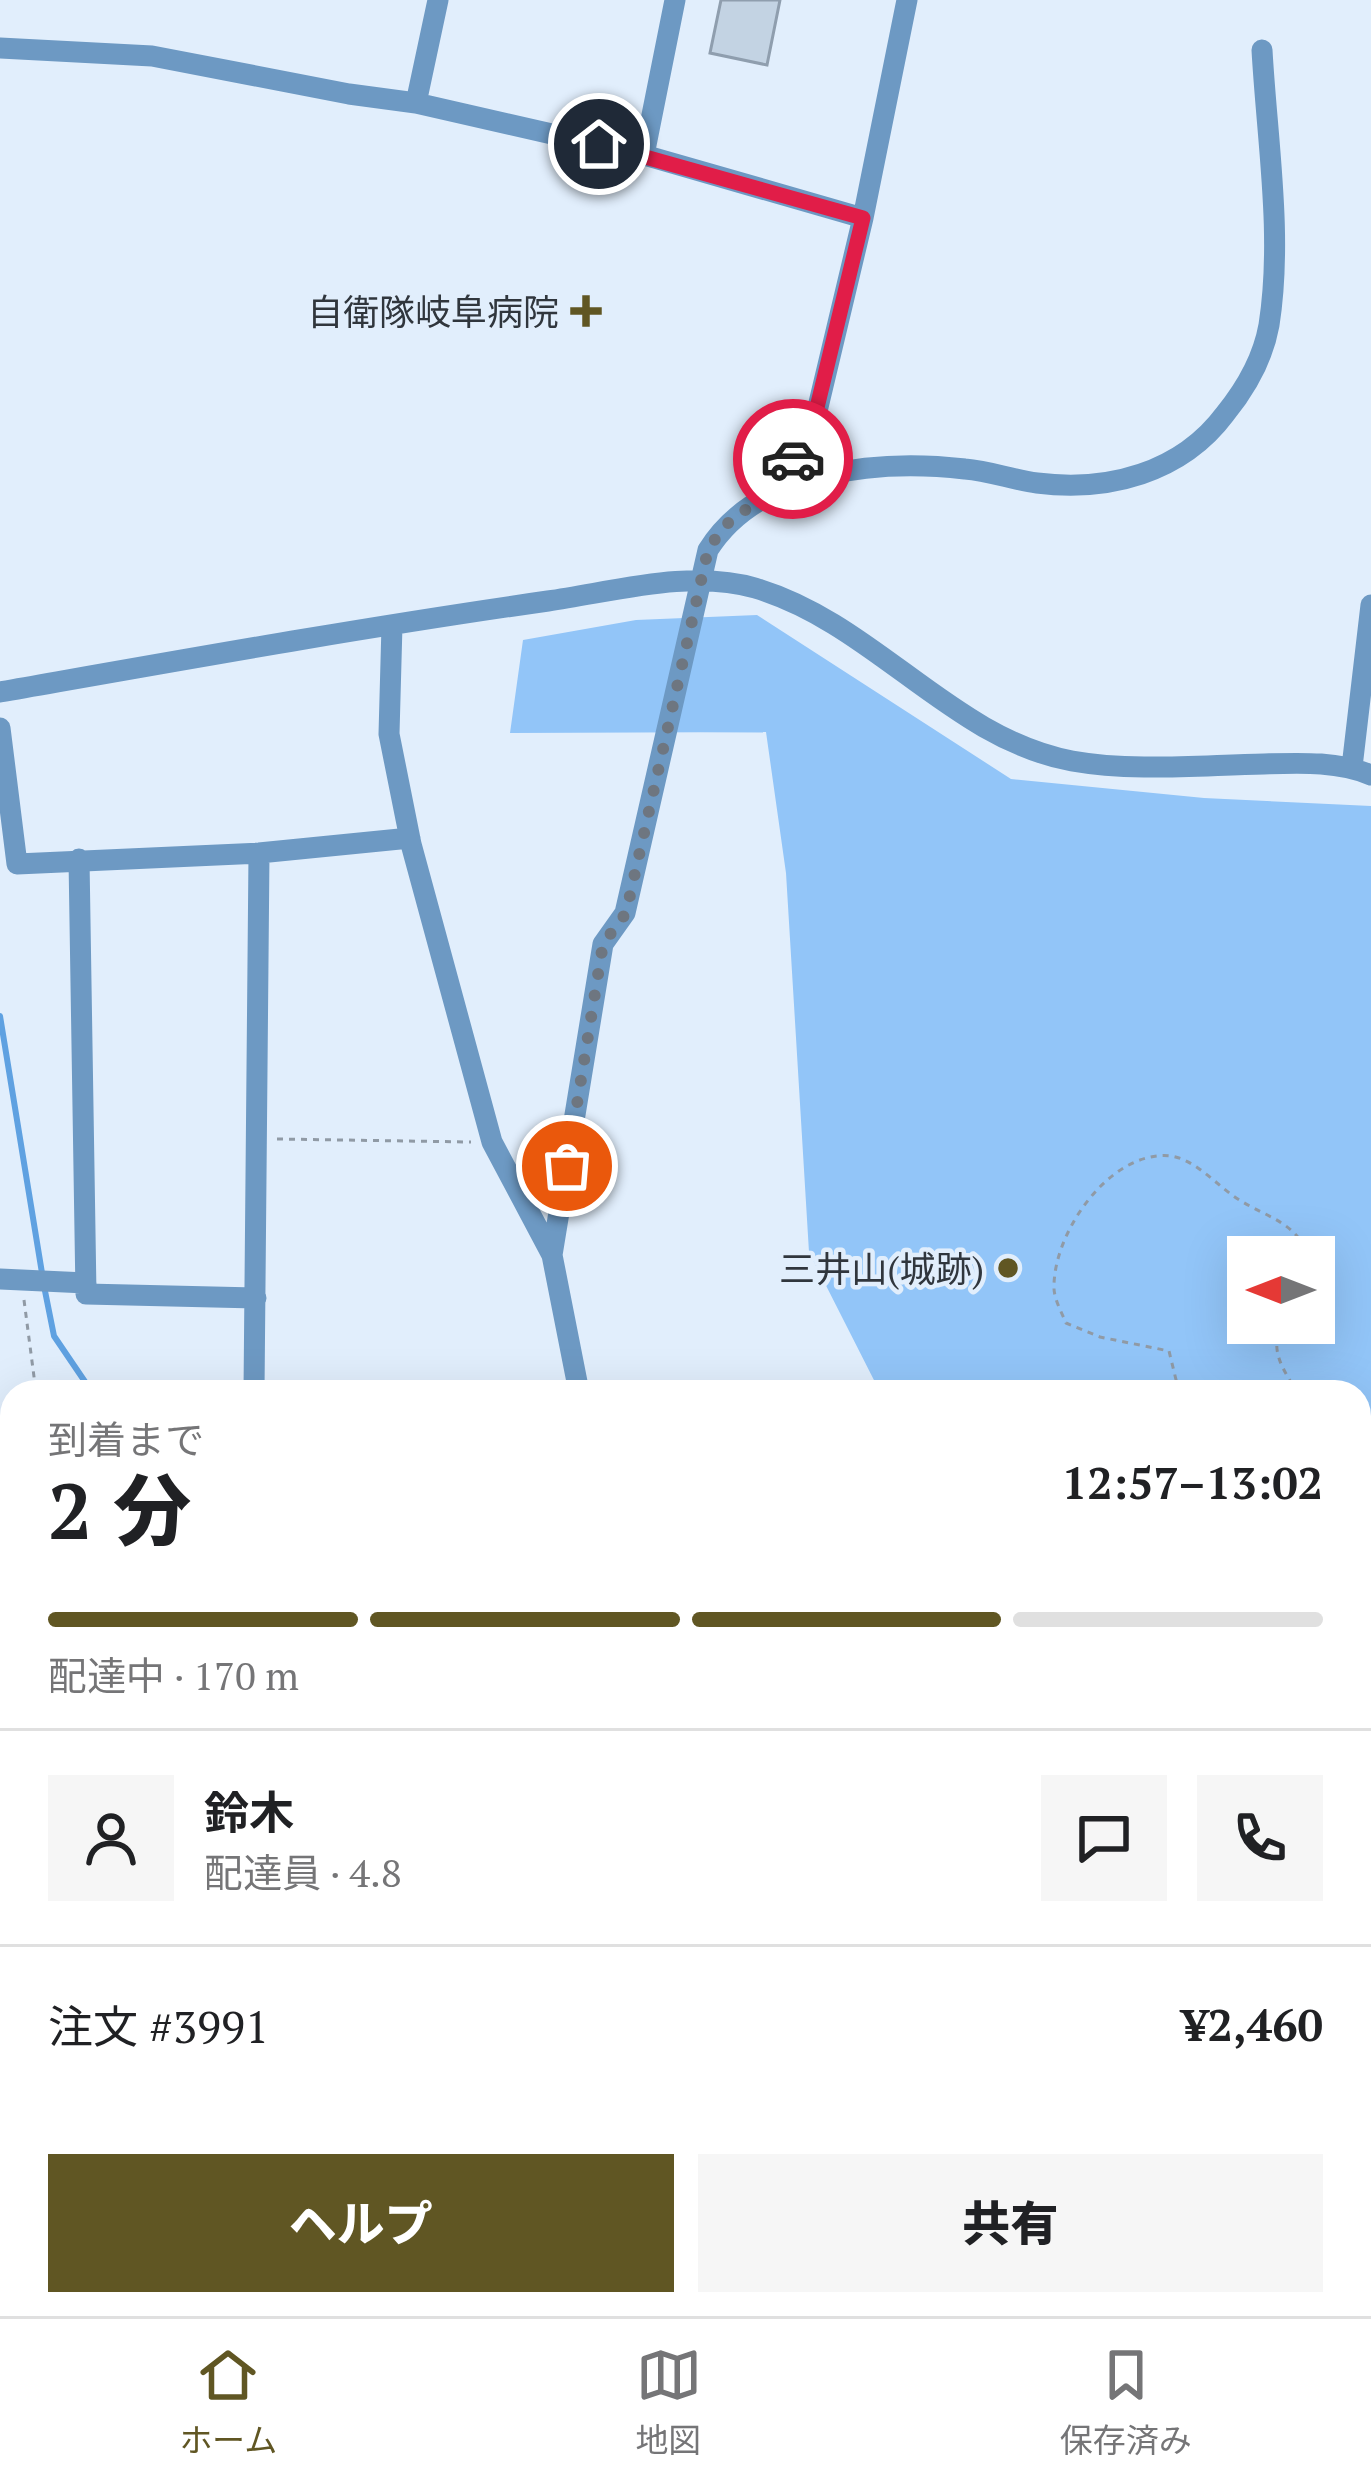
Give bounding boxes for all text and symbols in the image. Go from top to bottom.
pin [548,93,650,195]
icon: home [566,111,632,177]
place label: 自衛隊岐阜病院 [307,288,559,335]
marker: 自衛隊岐阜病院 [570,295,602,327]
courier [733,399,853,519]
icon: car [760,426,826,492]
pin [516,1115,618,1217]
icon: bag [534,1133,600,1199]
north arrow [1227,1236,1335,1344]
map controls [1227,1236,1335,1344]
place label: 三井山(城跡) [779,1245,984,1292]
marker: 三井山(城跡) [995,1255,1021,1281]
text: 到着まで [48,1413,204,1465]
text: 12:57–13:02 [1062,1452,1323,1512]
text: 2 分 [48,1458,191,1561]
text: 配達中 · 170 m [48,1649,299,1701]
button: person [48,1775,174,1901]
button: chat [1041,1775,1167,1901]
button: phone [1197,1775,1323,1901]
text: 鈴木 [204,1782,294,1842]
text: 配達員 · 4.8 [204,1846,402,1898]
text: ¥2,460 [1182,1994,1323,2054]
text: 注文 #3991 [48,1996,269,2056]
button: ヘルプ [48,2154,674,2292]
button: 共有 [698,2154,1323,2292]
tab: ホーム [179,2342,277,2462]
tab: 地図 [636,2342,702,2462]
tab: 保存済み [1060,2342,1192,2462]

